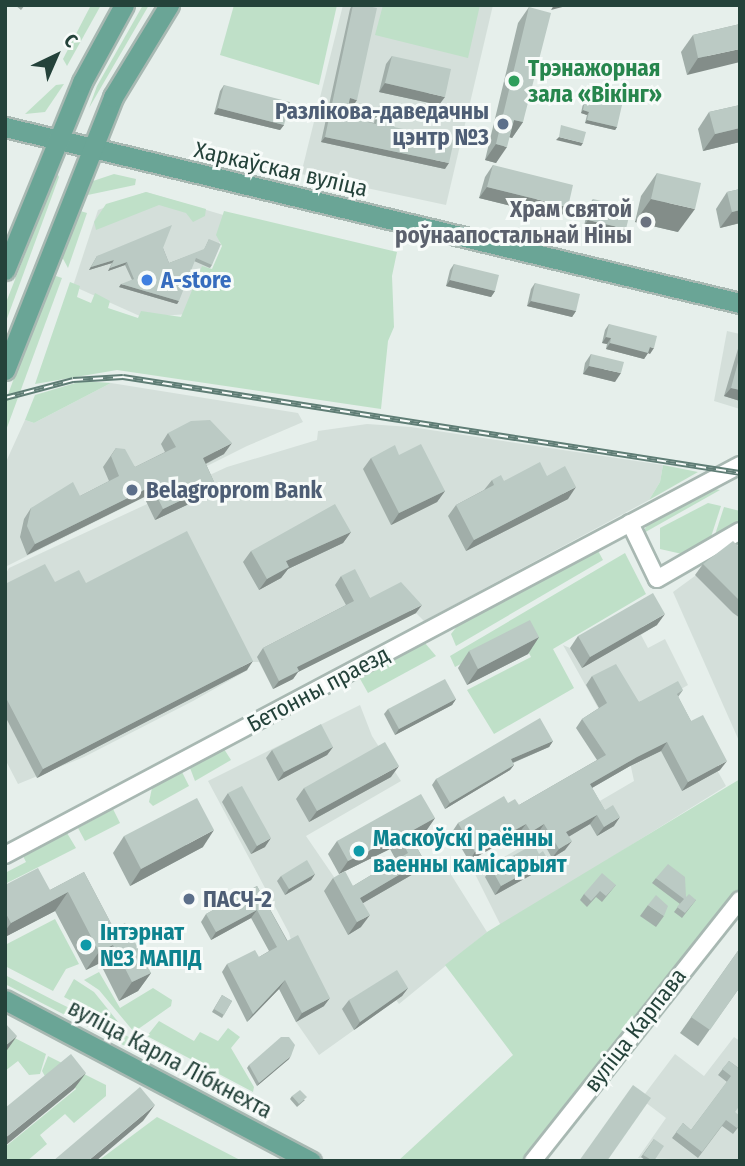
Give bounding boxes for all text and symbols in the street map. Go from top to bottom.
north arrow [21,21,91,91]
text: С [59,29,83,52]
place label: Трэнажорная зала «Вікінг» [528,54,662,108]
marker: Трэнажорная зала «Вікінг» [506,73,522,89]
place label: Разлікова-даведачны цэнтр №3 [275,97,489,151]
marker: Разлікова-даведачны цэнтр №3 [495,116,511,132]
street label: Харкаўская вуліца [192,136,370,202]
place label: Храм святой роўнаапостальнай Ніны [395,195,632,249]
marker: Храм святой роўнаапостальнай Ніны [638,214,654,230]
place label: А-store [161,266,231,294]
marker: А-store [139,272,155,288]
place label: Belagroprom Bank [146,476,322,504]
marker: Belagroprom Bank [124,482,140,498]
street label: Бетонны праезд [242,640,394,738]
place label: Маскоўскі раённы ваенны камісарыят [373,824,567,878]
marker: Маскоўскі раённы ваенны камісарыят [351,843,367,859]
place label: ПАСЧ-2 [203,885,272,913]
marker: ПАСЧ-2 [181,891,197,907]
place label: Інтэрнат №3 МАПІД [100,918,202,972]
marker: Інтэрнат №3 МАПІД [78,937,94,953]
street label: вуліца Карпава [578,963,692,1097]
street label: вуліца Карла Лібкнехта [63,994,277,1124]

